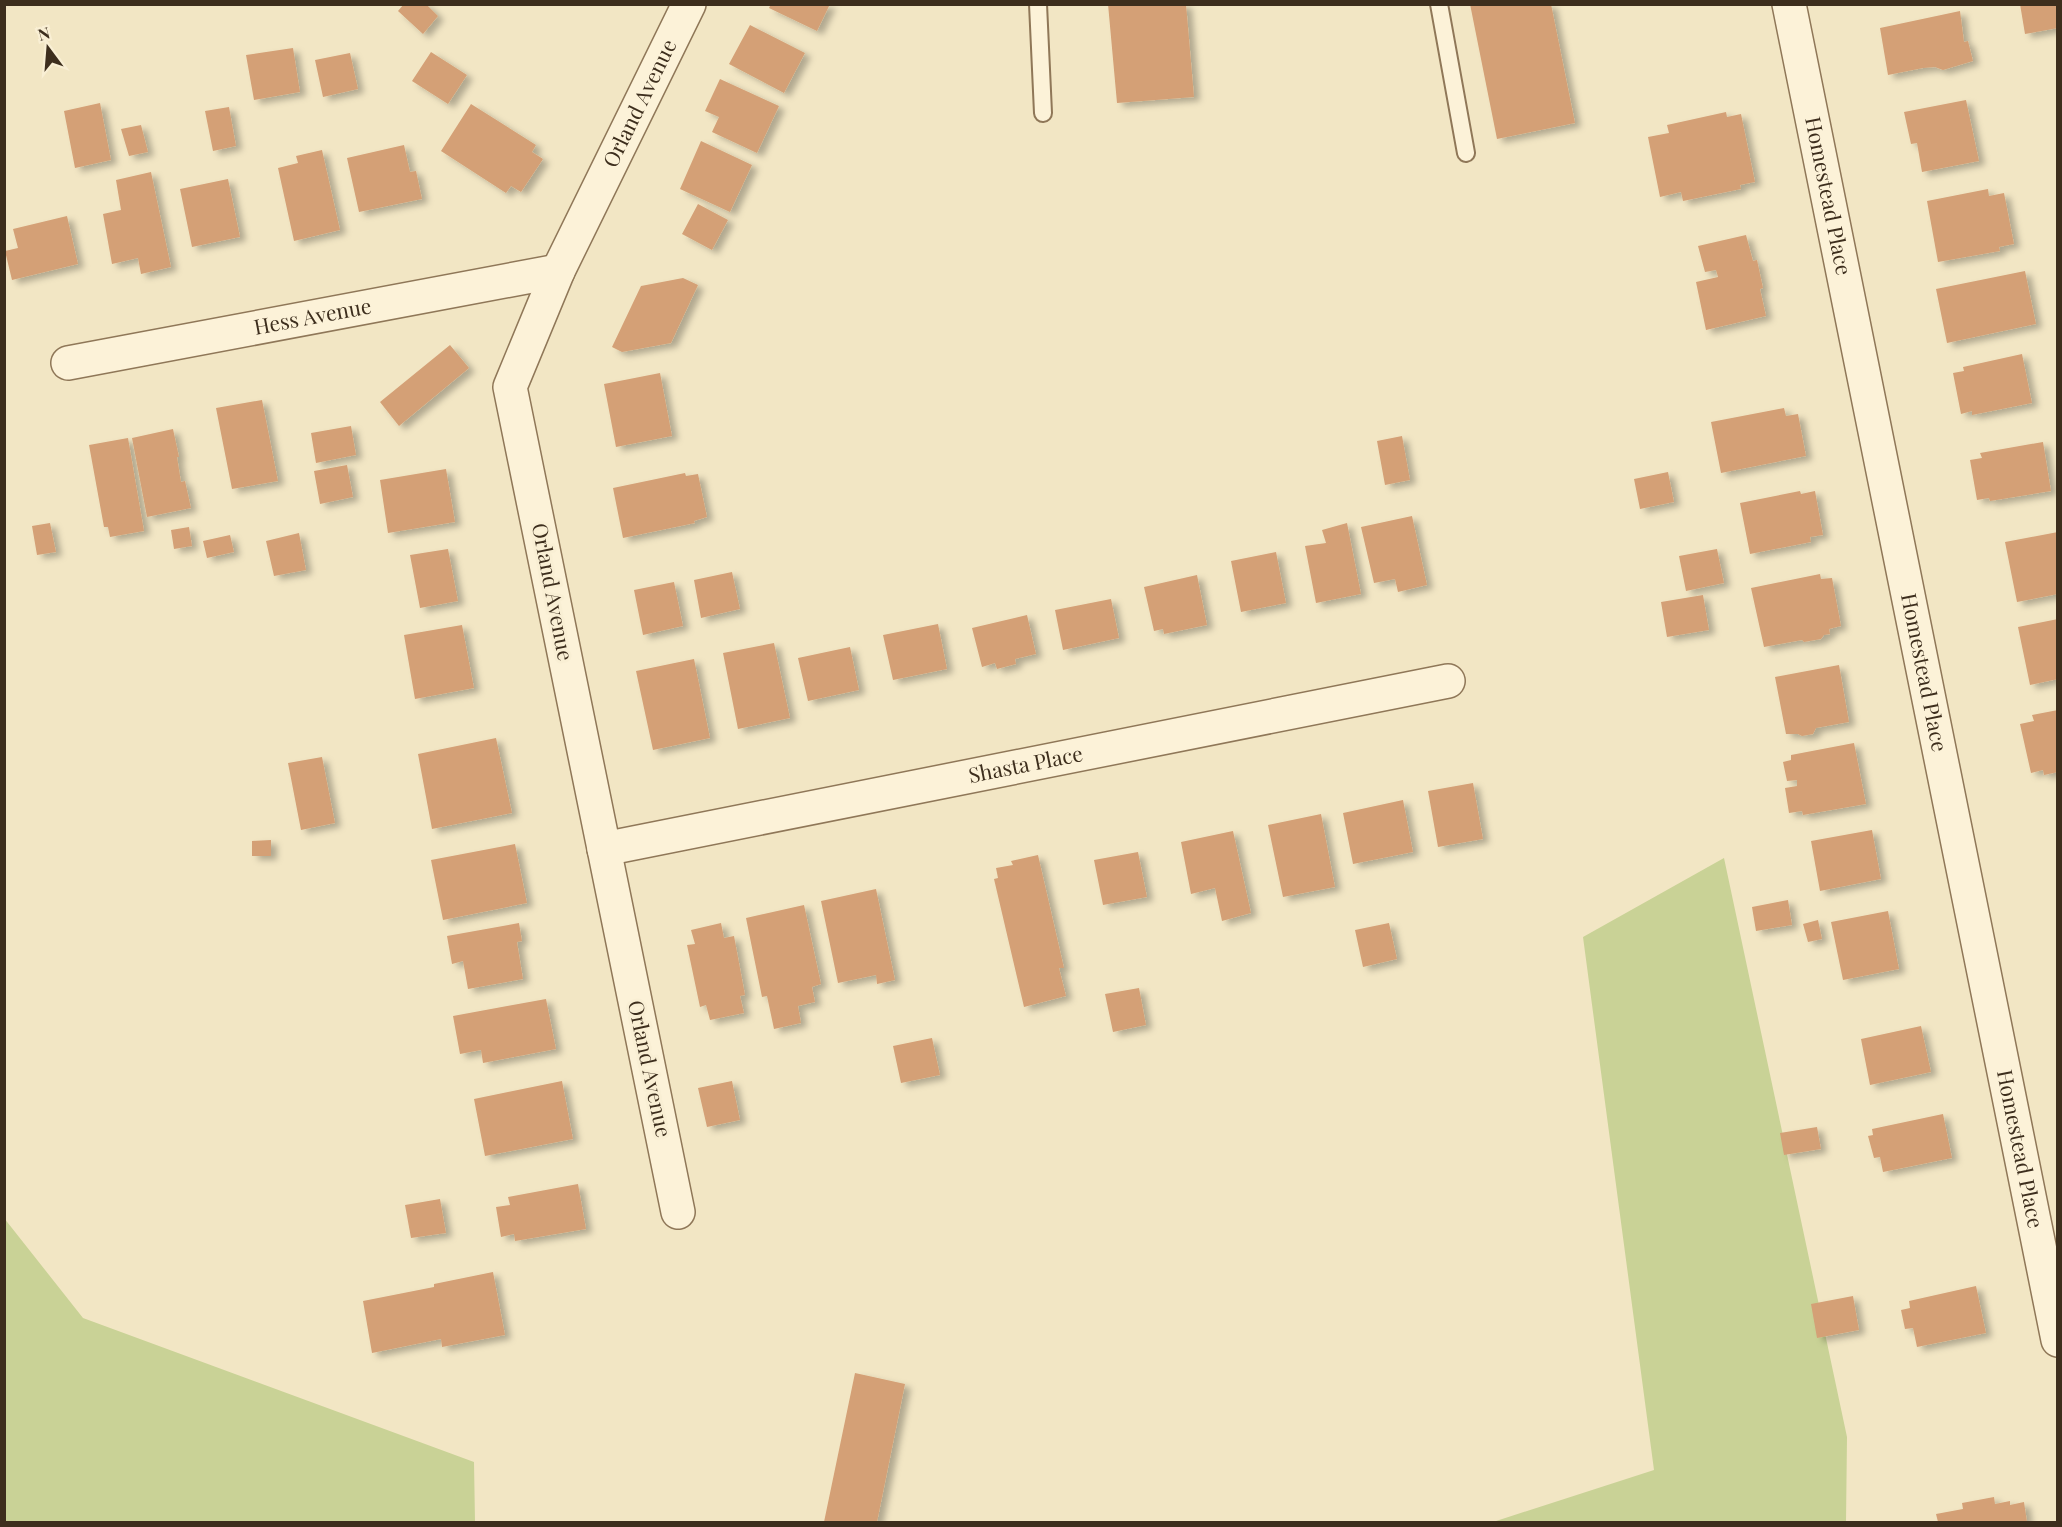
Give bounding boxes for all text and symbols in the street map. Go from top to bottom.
north arrow [18,18,78,78]
text: N [35,21,53,45]
street label: Orland Avenue [595,34,682,171]
street label: Homestead Place [1800,114,1859,278]
street label: Hess Avenue [251,290,373,340]
street label: Orland Avenue [527,520,581,663]
street label: Homestead Place [1896,590,1955,754]
street label: Shasta Place [966,738,1085,788]
street label: Orland Avenue [623,997,679,1140]
street label: Homestead Place [1992,1067,2051,1230]

